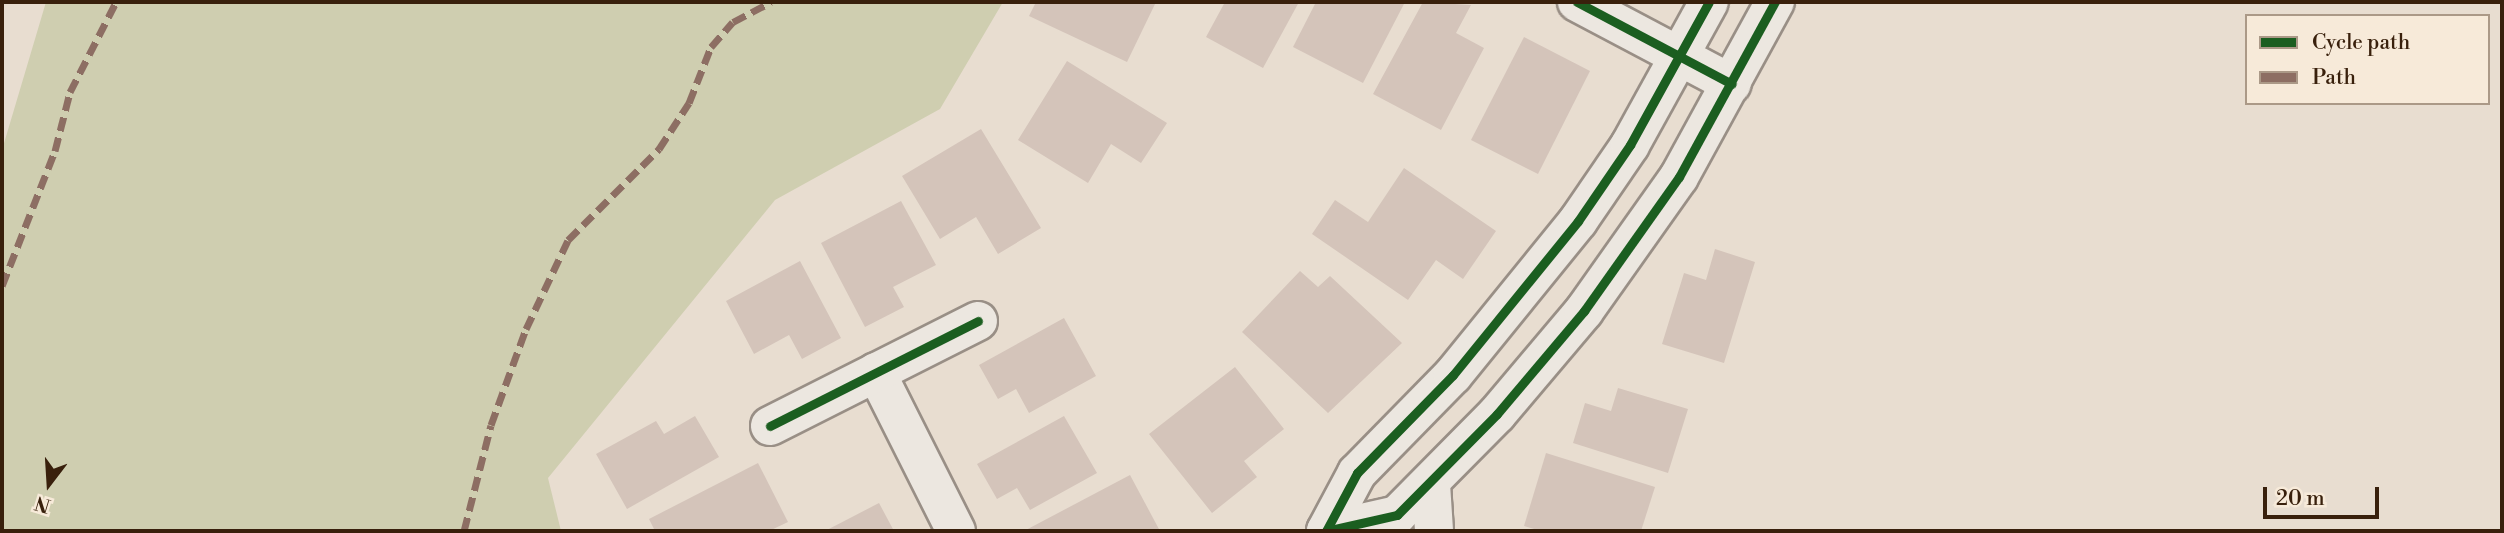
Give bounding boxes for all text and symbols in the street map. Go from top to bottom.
legend [2245,14,2490,105]
text: Cycle path [2312,30,2410,56]
text: Path [2312,65,2356,91]
north arrow [14,449,84,519]
scale bar [2266,474,2382,518]
text: 20 m [2276,486,2325,512]
text: N [32,490,54,518]

